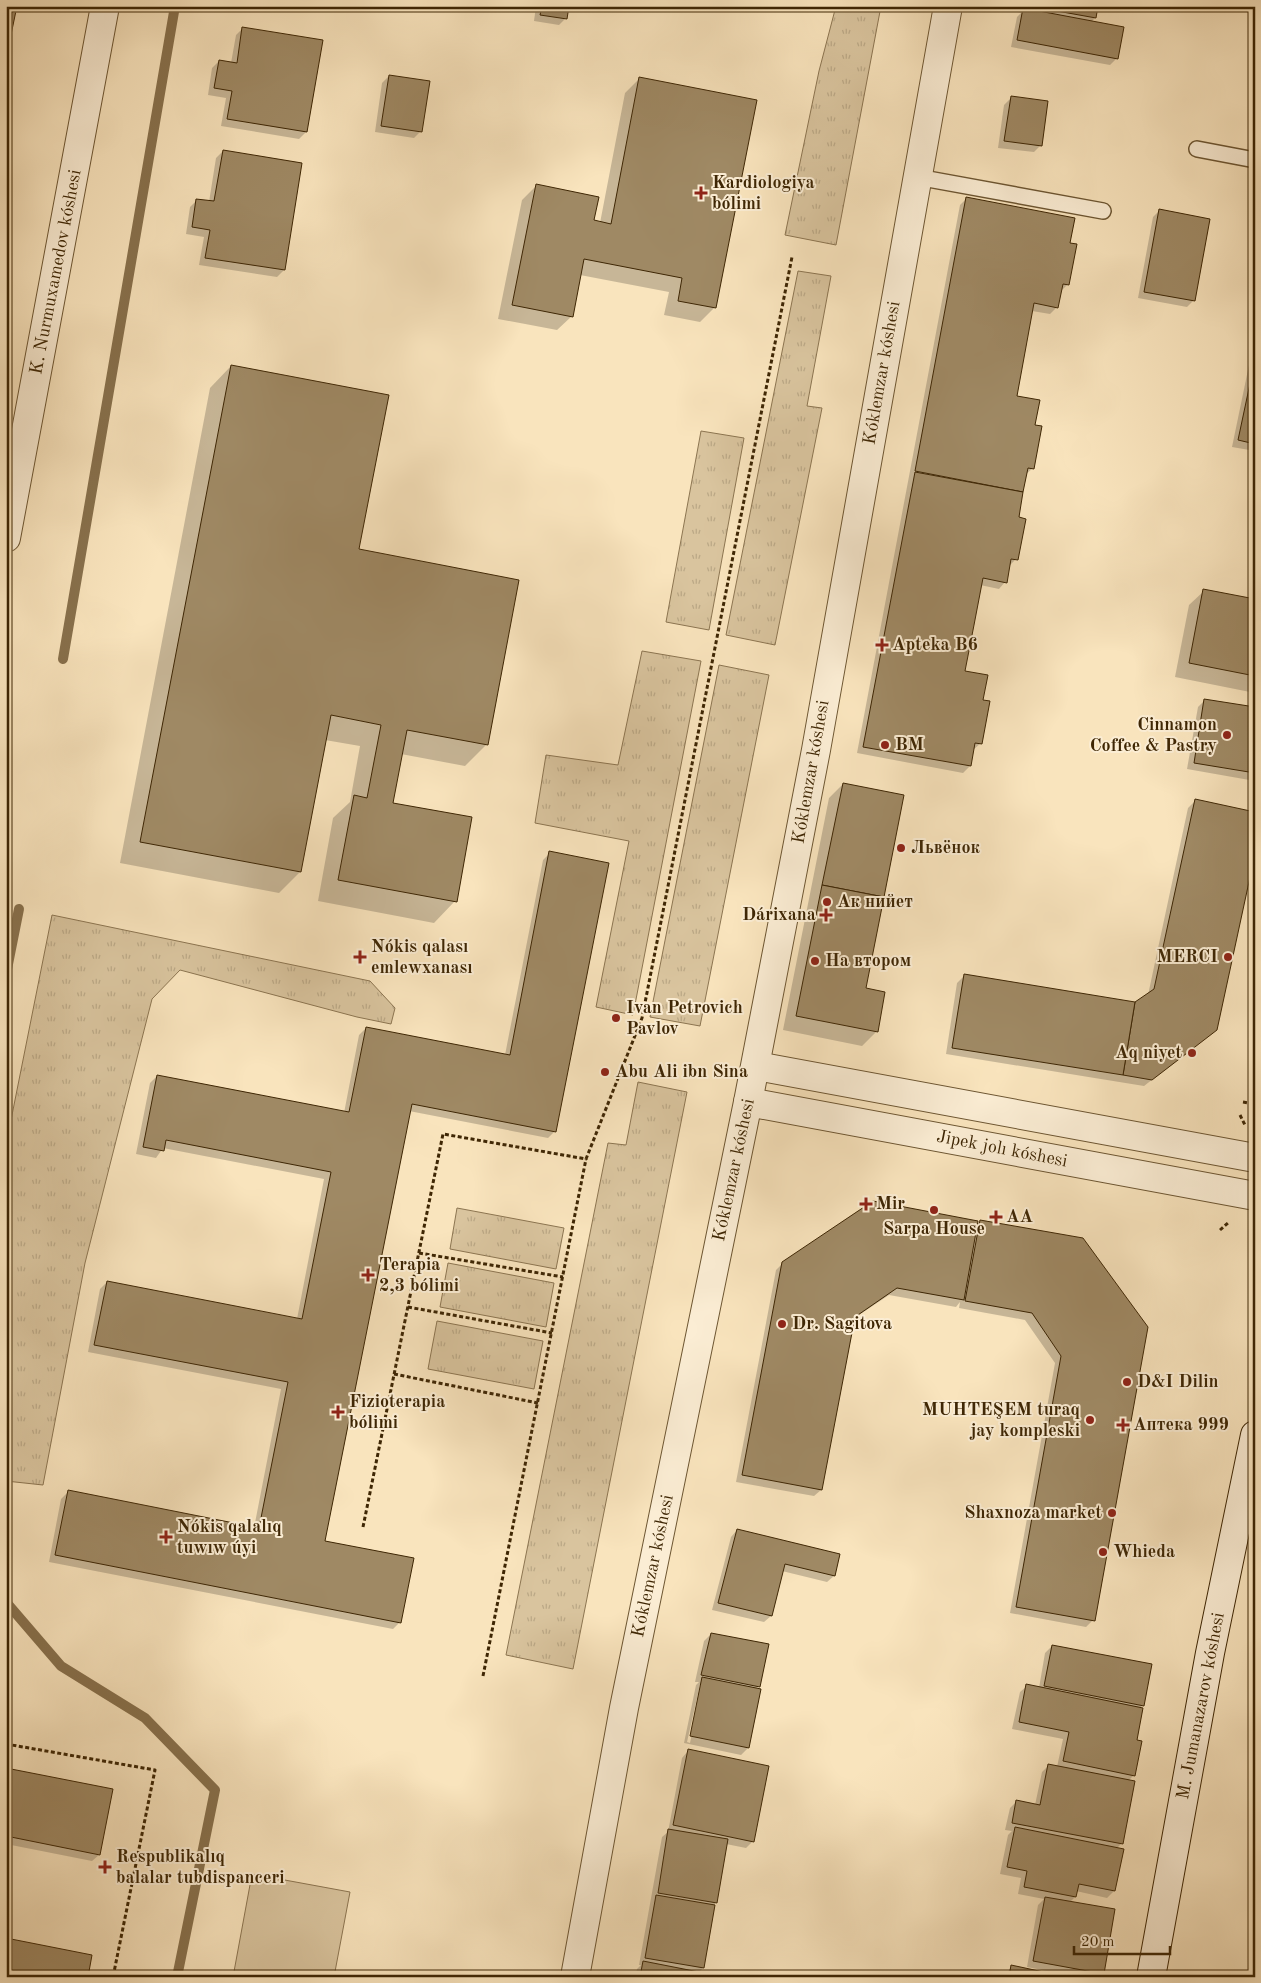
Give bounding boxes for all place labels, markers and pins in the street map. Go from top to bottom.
place label: Kardiologiya bólimi [712,174,815,213]
marker: Kardiologiya bólimi [694,186,708,200]
place label: Apteka B6 [892,636,978,654]
marker: Apteka B6 [876,639,888,651]
place label: Cinnamon Coffee & Pastry [1090,716,1217,755]
marker: Cinnamon Coffee & Pastry [1221,729,1233,741]
place label: BM [895,736,924,754]
marker: BM [879,739,891,751]
place label: Львёнок [911,839,981,857]
marker: Львёнок [895,842,907,854]
place label: Ак нийет [837,893,913,911]
marker: Ак нийет [821,896,833,908]
place label: Dárixana [742,906,816,924]
marker: Dárixana [820,909,832,921]
place label: Nókis qalası emlewxanası [371,938,473,977]
place label: MERCI [1157,948,1218,966]
marker: Nókis qalası emlewxanası [353,950,367,964]
marker: MERCI [1222,951,1234,963]
place label: На втором [825,952,911,970]
marker: На втором [809,955,821,967]
place label: Ivan Petrovich Pavlov [626,999,743,1038]
marker: Ivan Petrovich Pavlov [610,1012,622,1024]
place label: Aq niyet [1115,1044,1182,1062]
marker: Aq niyet [1186,1047,1198,1059]
place label: Abu Ali ibn Sina [615,1063,748,1081]
marker: Abu Ali ibn Sina [599,1066,611,1078]
place label: Mir [876,1195,905,1213]
marker: Mir [860,1198,872,1210]
marker: Sarpa House [928,1204,940,1216]
place label: AA [1006,1208,1034,1226]
marker: AA [990,1211,1002,1223]
place label: Sarpa House [883,1220,985,1238]
place label: Terapia 2,3 bólimi [379,1256,459,1295]
marker: Terapia 2,3 bólimi [361,1268,375,1282]
place label: Dr. Sagitova [792,1315,892,1333]
marker: Dr. Sagitova [776,1318,788,1330]
place label: D&I Dilin [1137,1373,1219,1391]
marker: D&I Dilin [1121,1376,1133,1388]
place label: Fizioterapia bólimi [349,1393,445,1432]
place label: MUHTEŞEM turaq jay kompleski [922,1401,1080,1440]
marker: Fizioterapia bólimi [331,1405,345,1419]
marker: MUHTEŞEM turaq jay kompleski [1084,1414,1096,1426]
place label: Аптека 999 [1133,1416,1229,1434]
marker: Аптека 999 [1117,1419,1129,1431]
place label: Shaxnoza market [964,1504,1102,1522]
marker: Shaxnoza market [1106,1507,1118,1519]
place label: Nókis qalalıq tuwıw úyi [177,1518,282,1557]
marker: Nókis qalalıq tuwıw úyi [159,1530,173,1544]
place label: Whieda [1113,1543,1175,1561]
marker: Whieda [1097,1546,1109,1558]
place label: Respublikalıq balalar tubdispanceri [116,1848,285,1887]
marker: Respublikalıq balalar tubdispanceri [98,1860,112,1874]

